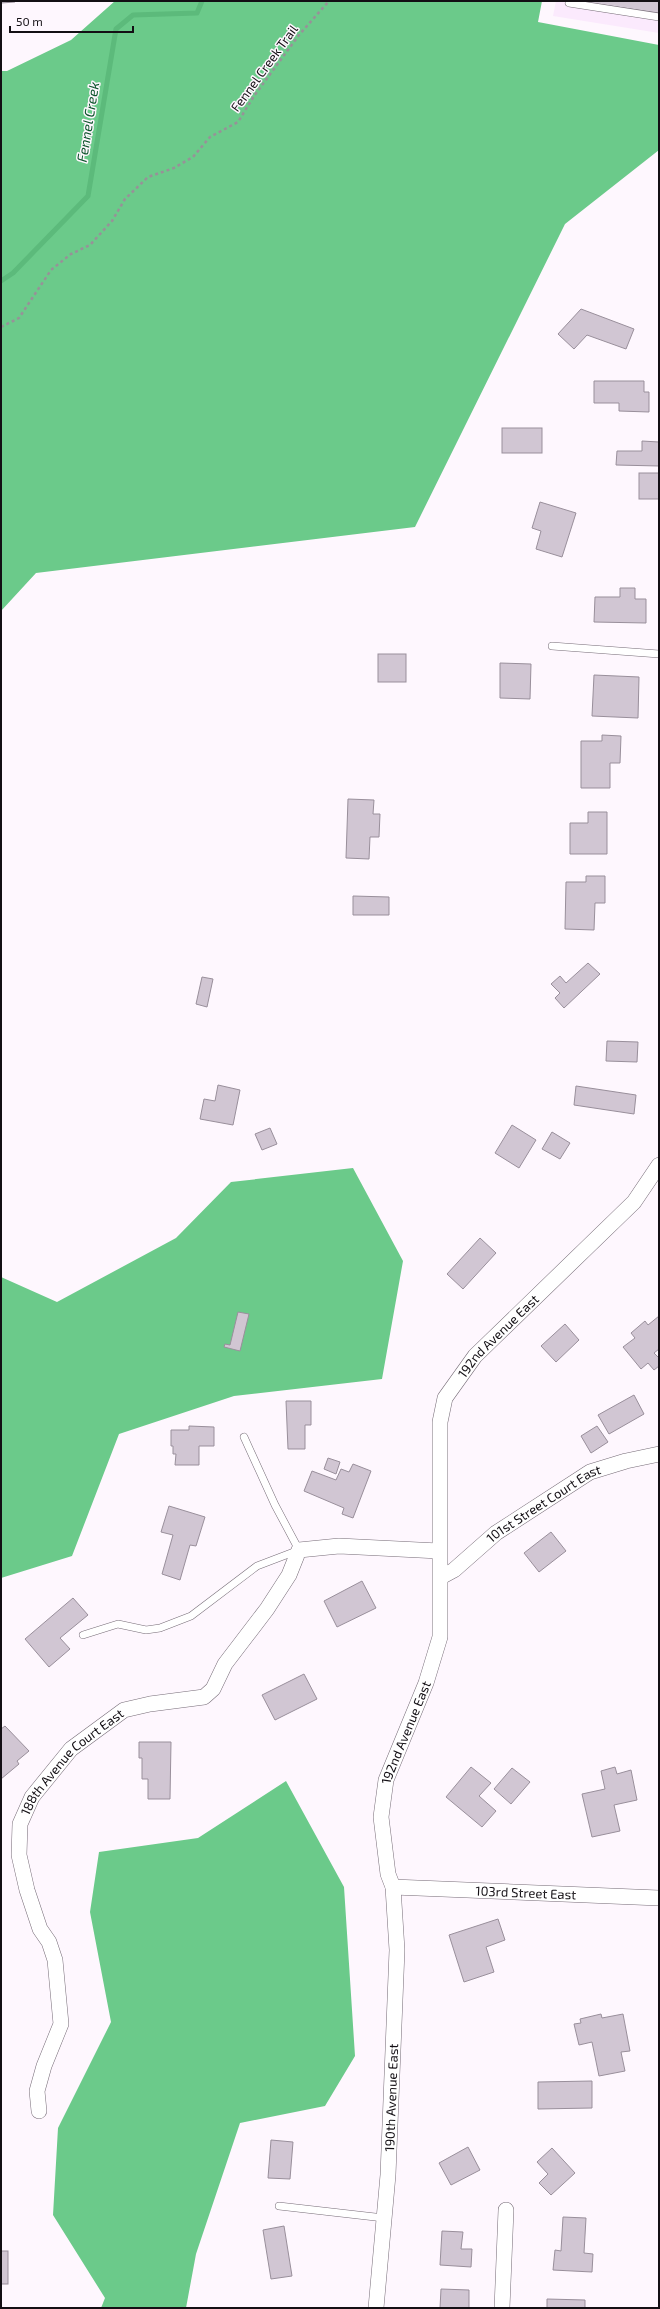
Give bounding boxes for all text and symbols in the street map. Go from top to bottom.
scale bar [10,8,133,34]
text: 50 m [16,14,43,28]
street label: Fennel Creek Trail [227,21,301,115]
water label: Fennel Creek [73,81,102,163]
street label: 192nd Avenue East [454,1291,542,1381]
street label: 101st Street Court East [483,1461,603,1546]
street label: 192nd Avenue East [378,1678,434,1785]
street label: 188th Avenue Court East [17,1705,127,1818]
street label: 103rd Street East [475,1882,577,1903]
street label: 190th Avenue East [381,2043,401,2152]

